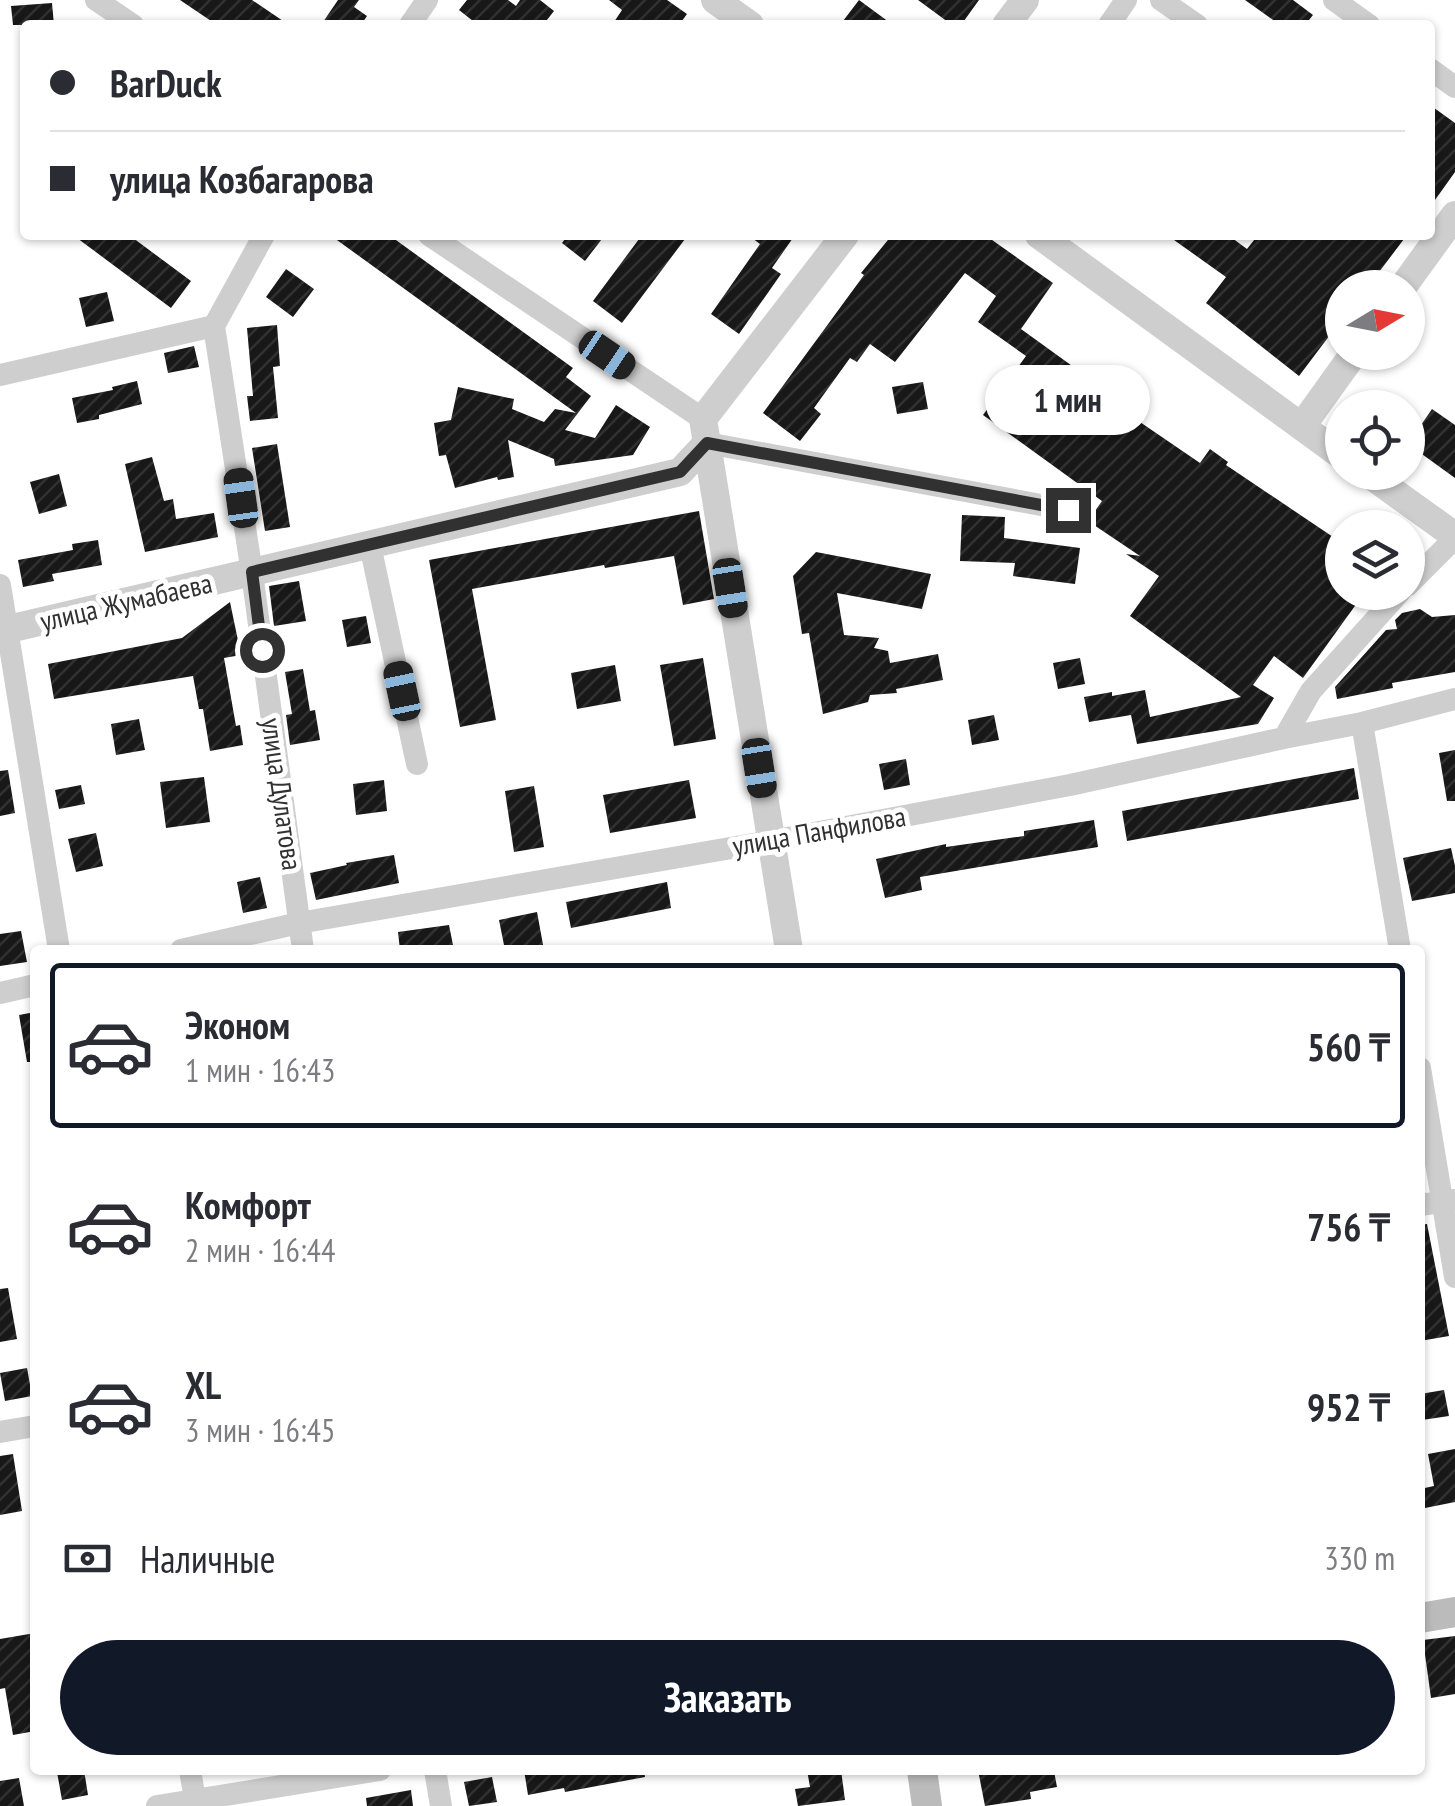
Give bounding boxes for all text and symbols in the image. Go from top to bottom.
text: BarDuck [110,58,222,107]
text: улица Козбагарова [110,154,374,203]
north arrow [1325,270,1425,370]
map controls [1325,270,1425,610]
car [574,326,640,384]
callout: 1 мин [986,365,1150,435]
text: 1 мин [1033,379,1102,421]
button: locate [1325,390,1425,490]
car [222,466,260,530]
route end [1046,488,1091,533]
button: layers [1325,510,1425,610]
car [710,556,750,620]
street label: улица Жумабаева [36,564,215,639]
route start [240,628,285,673]
car [381,659,423,723]
street label: улица Дулатова [254,715,311,872]
car [739,736,779,800]
street label: улица Панфилова [729,797,908,864]
text: Эконом [185,1000,290,1049]
icon: car [65,1001,155,1091]
text: 560 ₸ [1307,1022,1390,1071]
text: 1 мин · 16:43 [185,1049,335,1091]
text: Комфорт [185,1180,311,1229]
icon: car [65,1181,155,1271]
text: 756 ₸ [1307,1202,1390,1251]
text: 2 мин · 16:44 [185,1229,335,1271]
text: XL [185,1360,221,1409]
icon: car [65,1361,155,1451]
text: 952 ₸ [1307,1382,1390,1431]
text: 3 мин · 16:45 [185,1409,335,1451]
icon: cash [60,1531,115,1586]
text: Наличные [140,1534,275,1583]
text: 330 m [1324,1537,1395,1579]
button: Заказать [60,1640,1395,1755]

